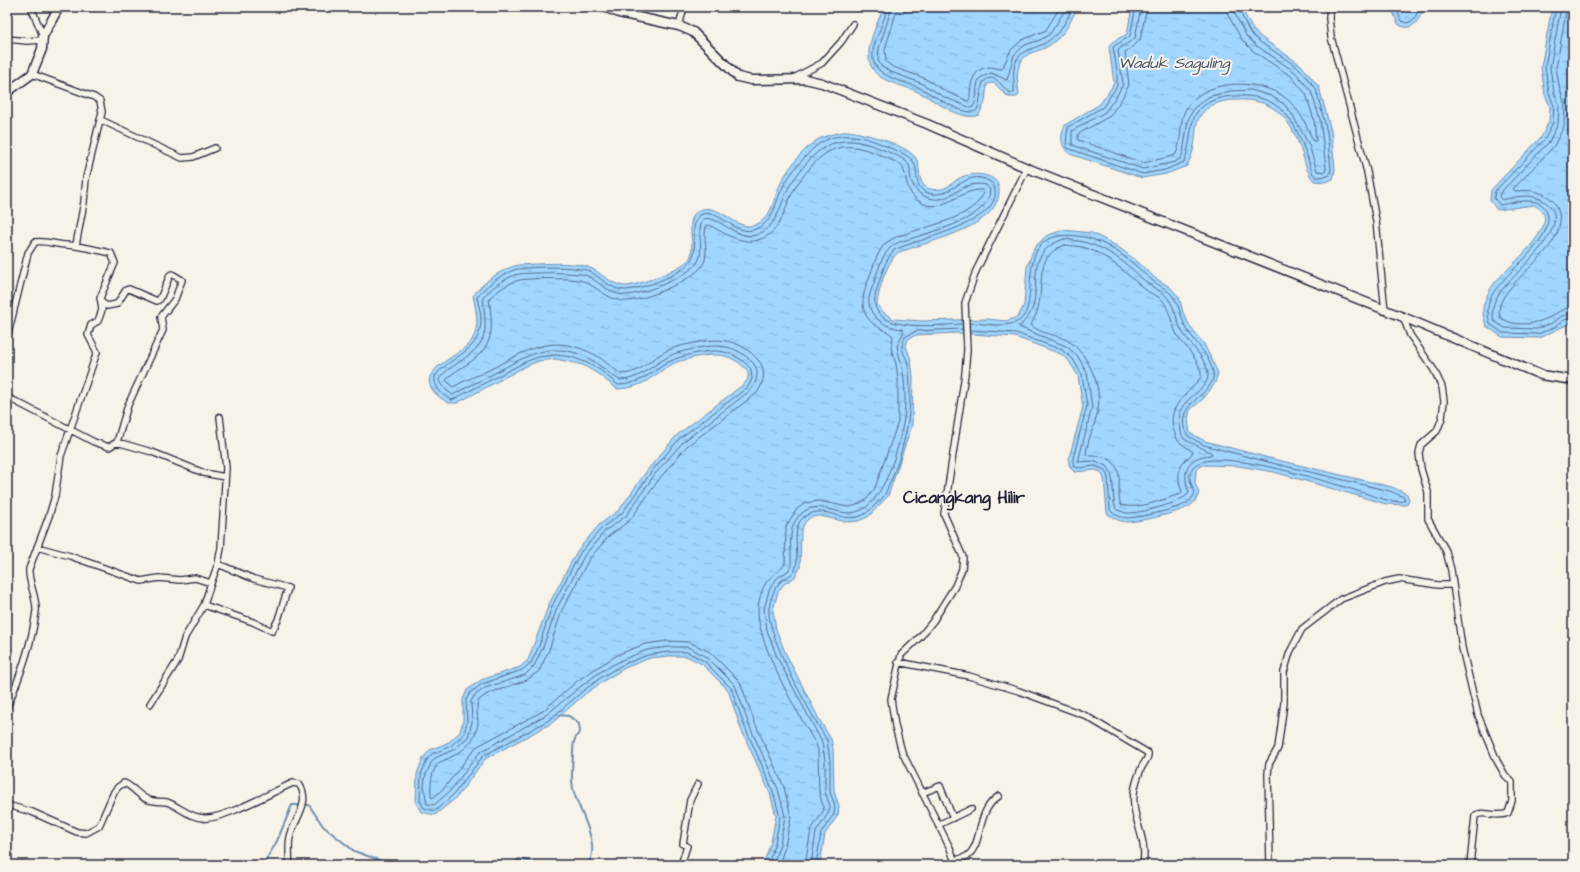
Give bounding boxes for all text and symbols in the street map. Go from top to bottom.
water label: Waduk Saguling [1118,52,1232,75]
district label: Cicangkang Hilir [903,486,1026,511]

